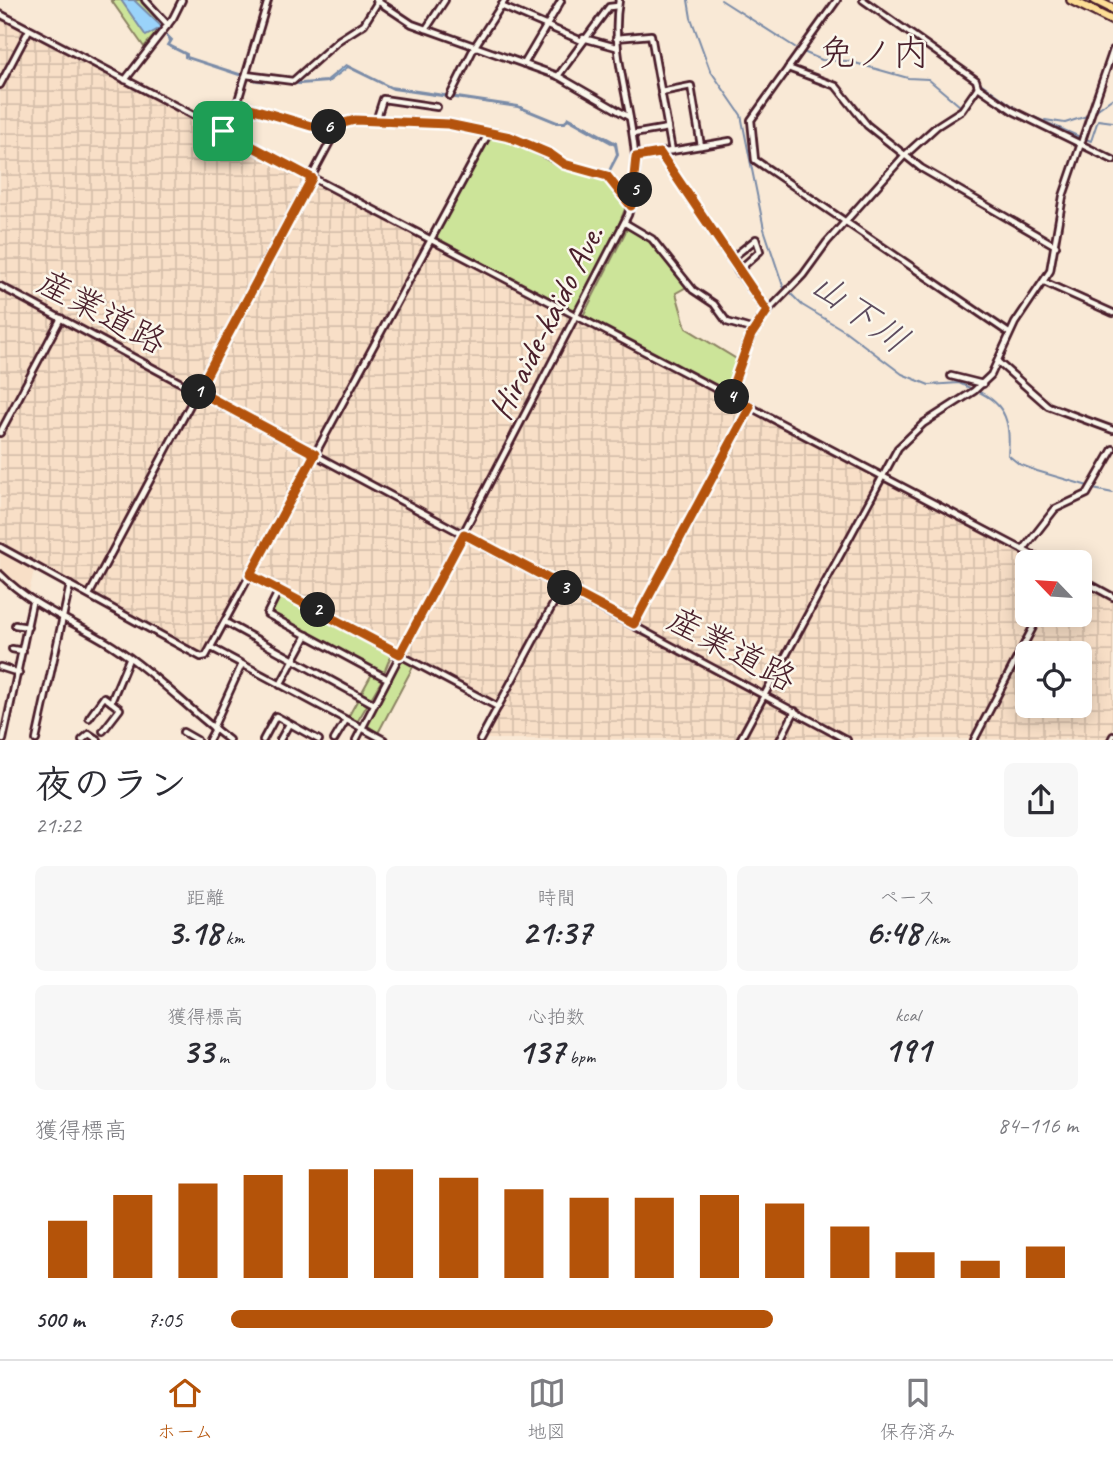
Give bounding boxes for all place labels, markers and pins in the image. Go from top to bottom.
pin [193,101,253,161]
pin: 6 [312,110,346,144]
pin: 5 [618,172,652,208]
pin: 1 [182,374,216,410]
pin: 4 [714,380,750,414]
pin: 3 [548,570,582,606]
pin: 2 [300,592,336,628]

